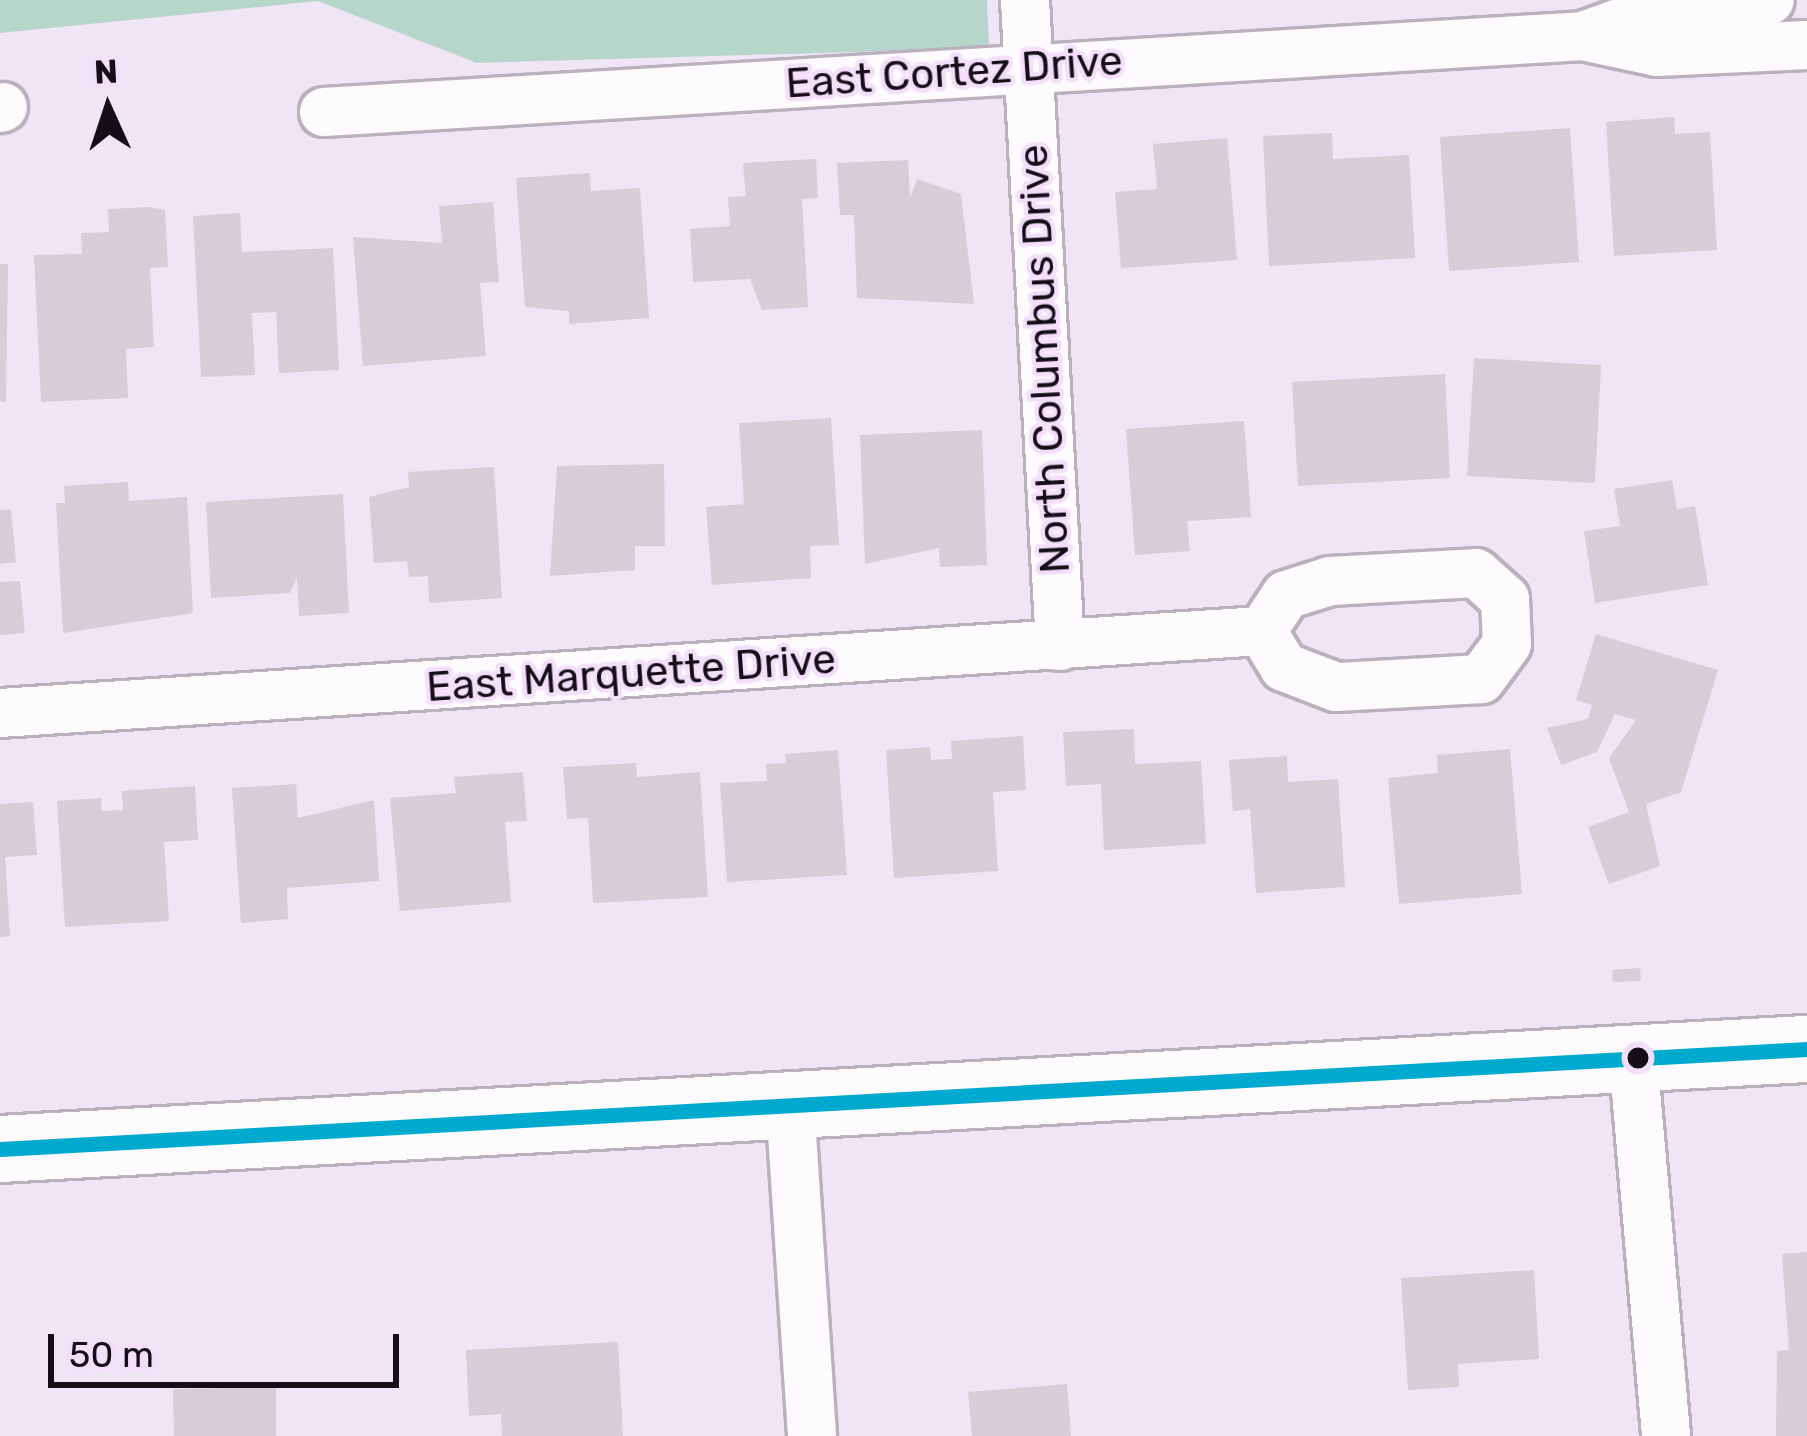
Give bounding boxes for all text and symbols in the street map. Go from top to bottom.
street label: East Cortez Drive [784,35,1124,109]
north arrow [48,48,168,168]
text: N [93,51,119,92]
street label: North Columbus Drive [1008,143,1080,575]
street label: East Marquette Drive [425,634,837,712]
unlabelled marker [1627,1047,1649,1069]
scale bar [54,1310,405,1384]
text: 50 m [69,1333,154,1376]

